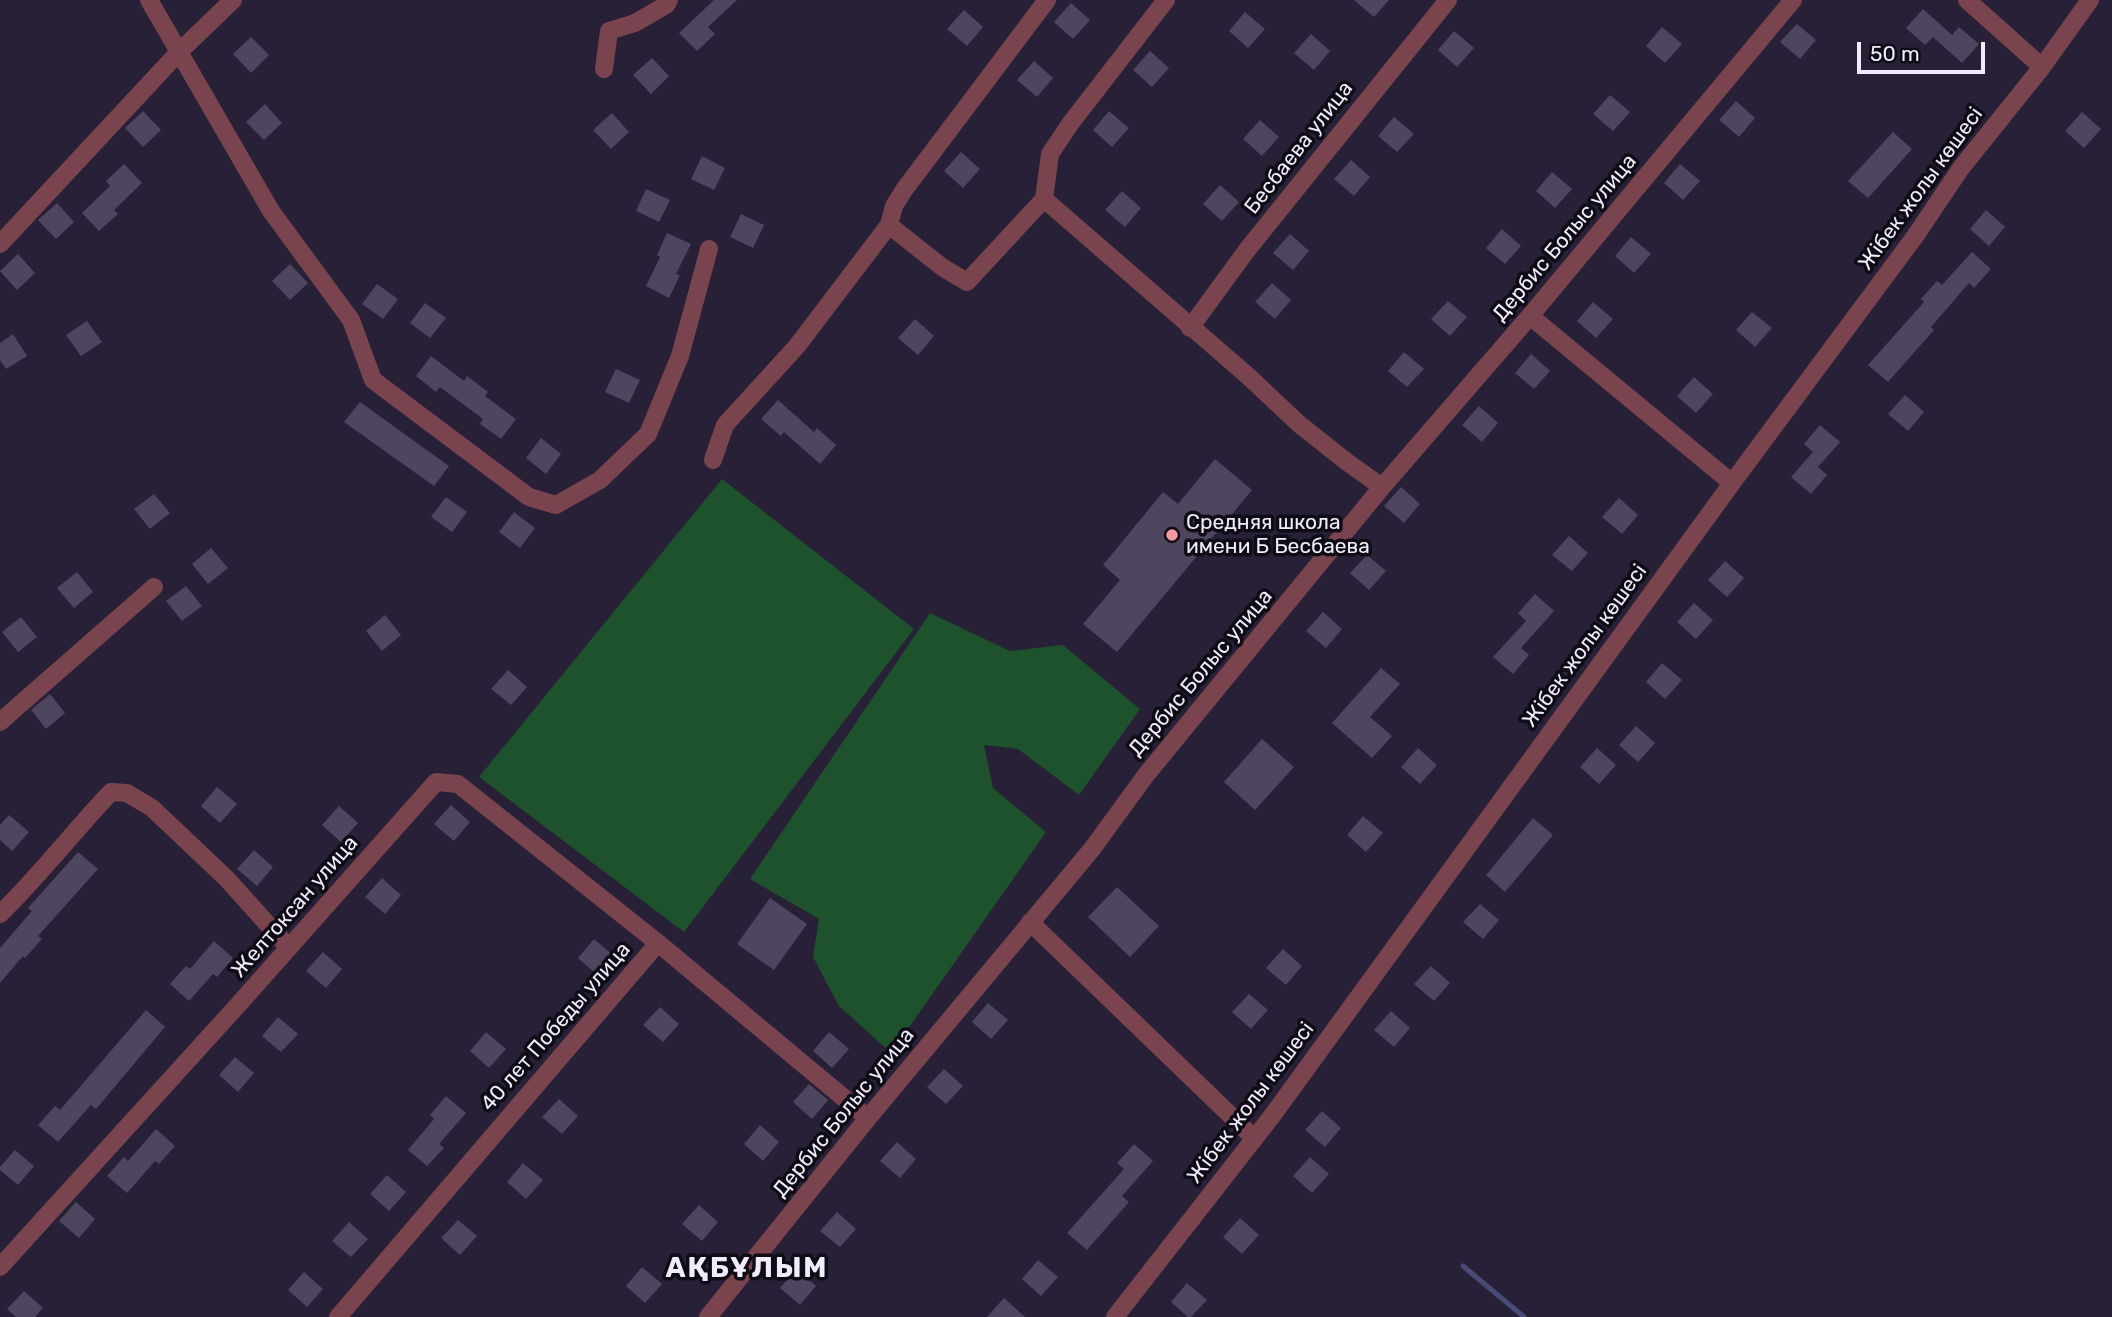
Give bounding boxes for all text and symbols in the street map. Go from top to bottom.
scale bar [1860,28,1988,72]
text: 50 m [1870,41,1920,66]
street label: Бесбаева улица [1239,77,1359,219]
street label: Жібек жолы көшесі [1853,103,1989,275]
street label: Дербис Болыс улица [1488,149,1642,327]
place label: Средняя школа имени Б Бесбаева [1186,510,1370,560]
marker: Средняя школа имени Б Бесбаева [1164,527,1180,543]
street label: Жібек жолы көшесі [1517,560,1653,732]
street label: Дербис Болыс улица [1124,584,1278,762]
street label: Желтоксан улица [227,831,363,983]
street label: 40 лет Победы улица [476,937,636,1117]
street label: Жібек жолы көшесі [1182,1017,1320,1189]
street label: Дербис Болыс улица [768,1023,920,1203]
district label: АҚБҰЛЫМ [666,1252,828,1286]

